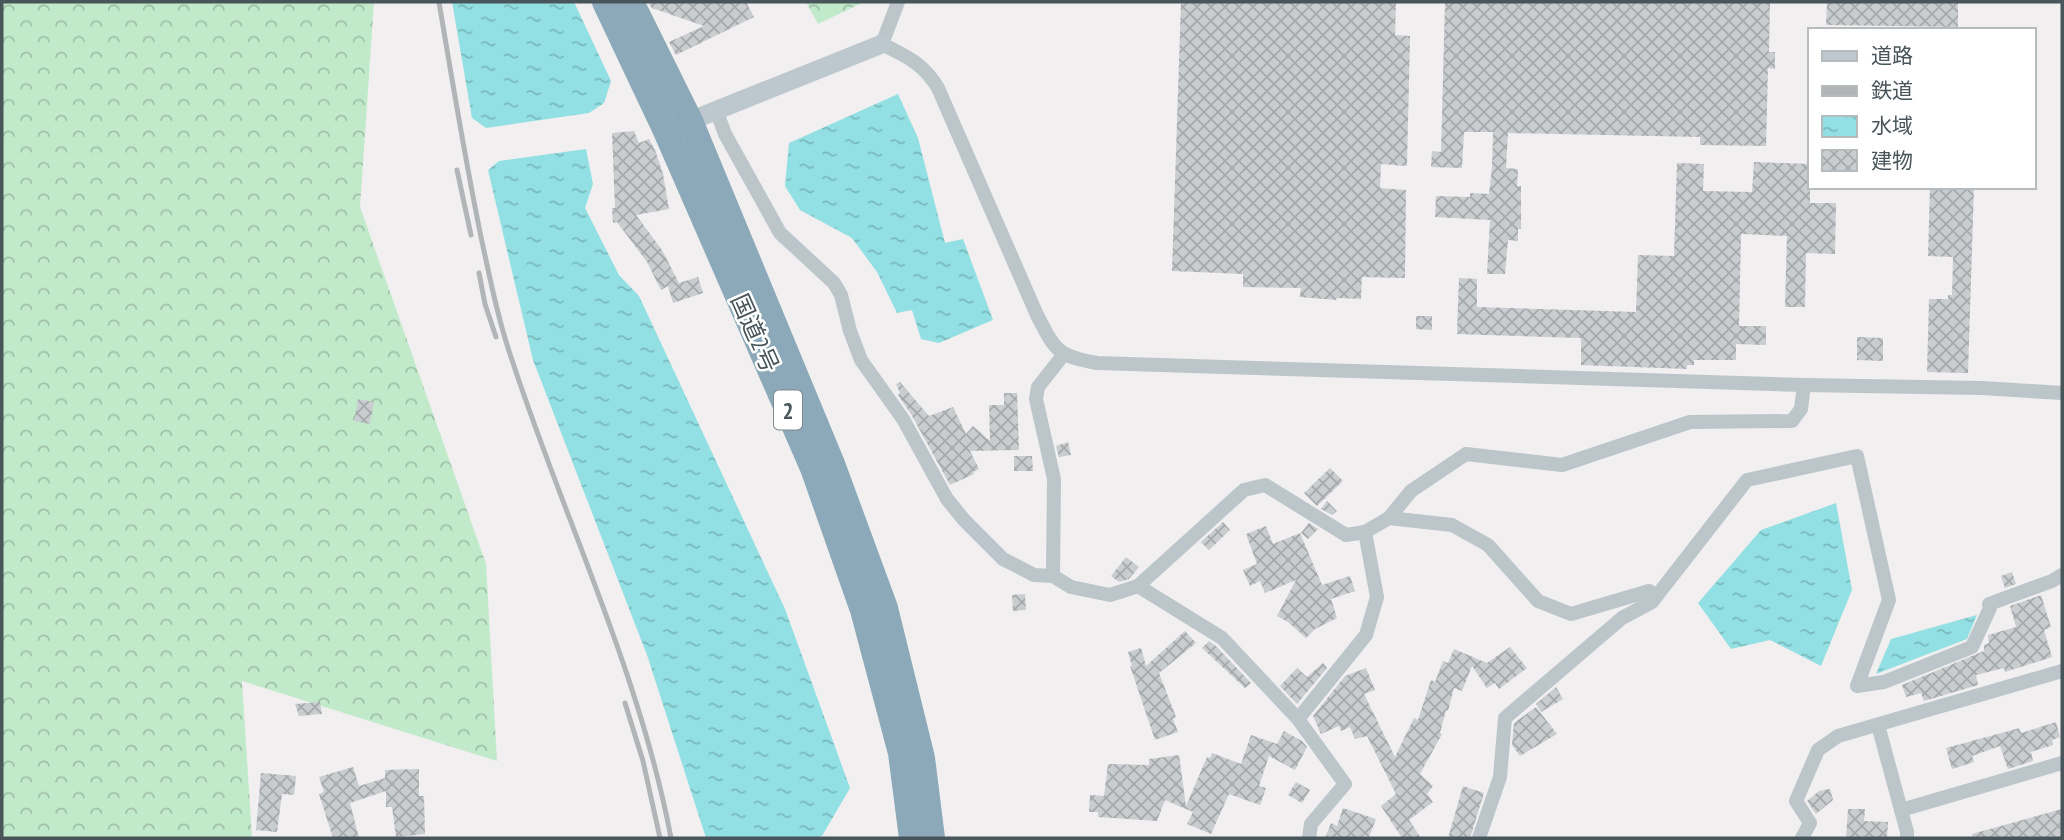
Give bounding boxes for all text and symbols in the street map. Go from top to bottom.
legend [1808,28,2036,189]
text: 道路 [1871,42,1913,69]
text: 鉄道 [1871,77,1913,104]
text: 水域 [1871,112,1913,139]
text: 建物 [1871,147,1913,174]
street label: 国道2号 [724,289,786,377]
road number: 2 [774,390,802,430]

